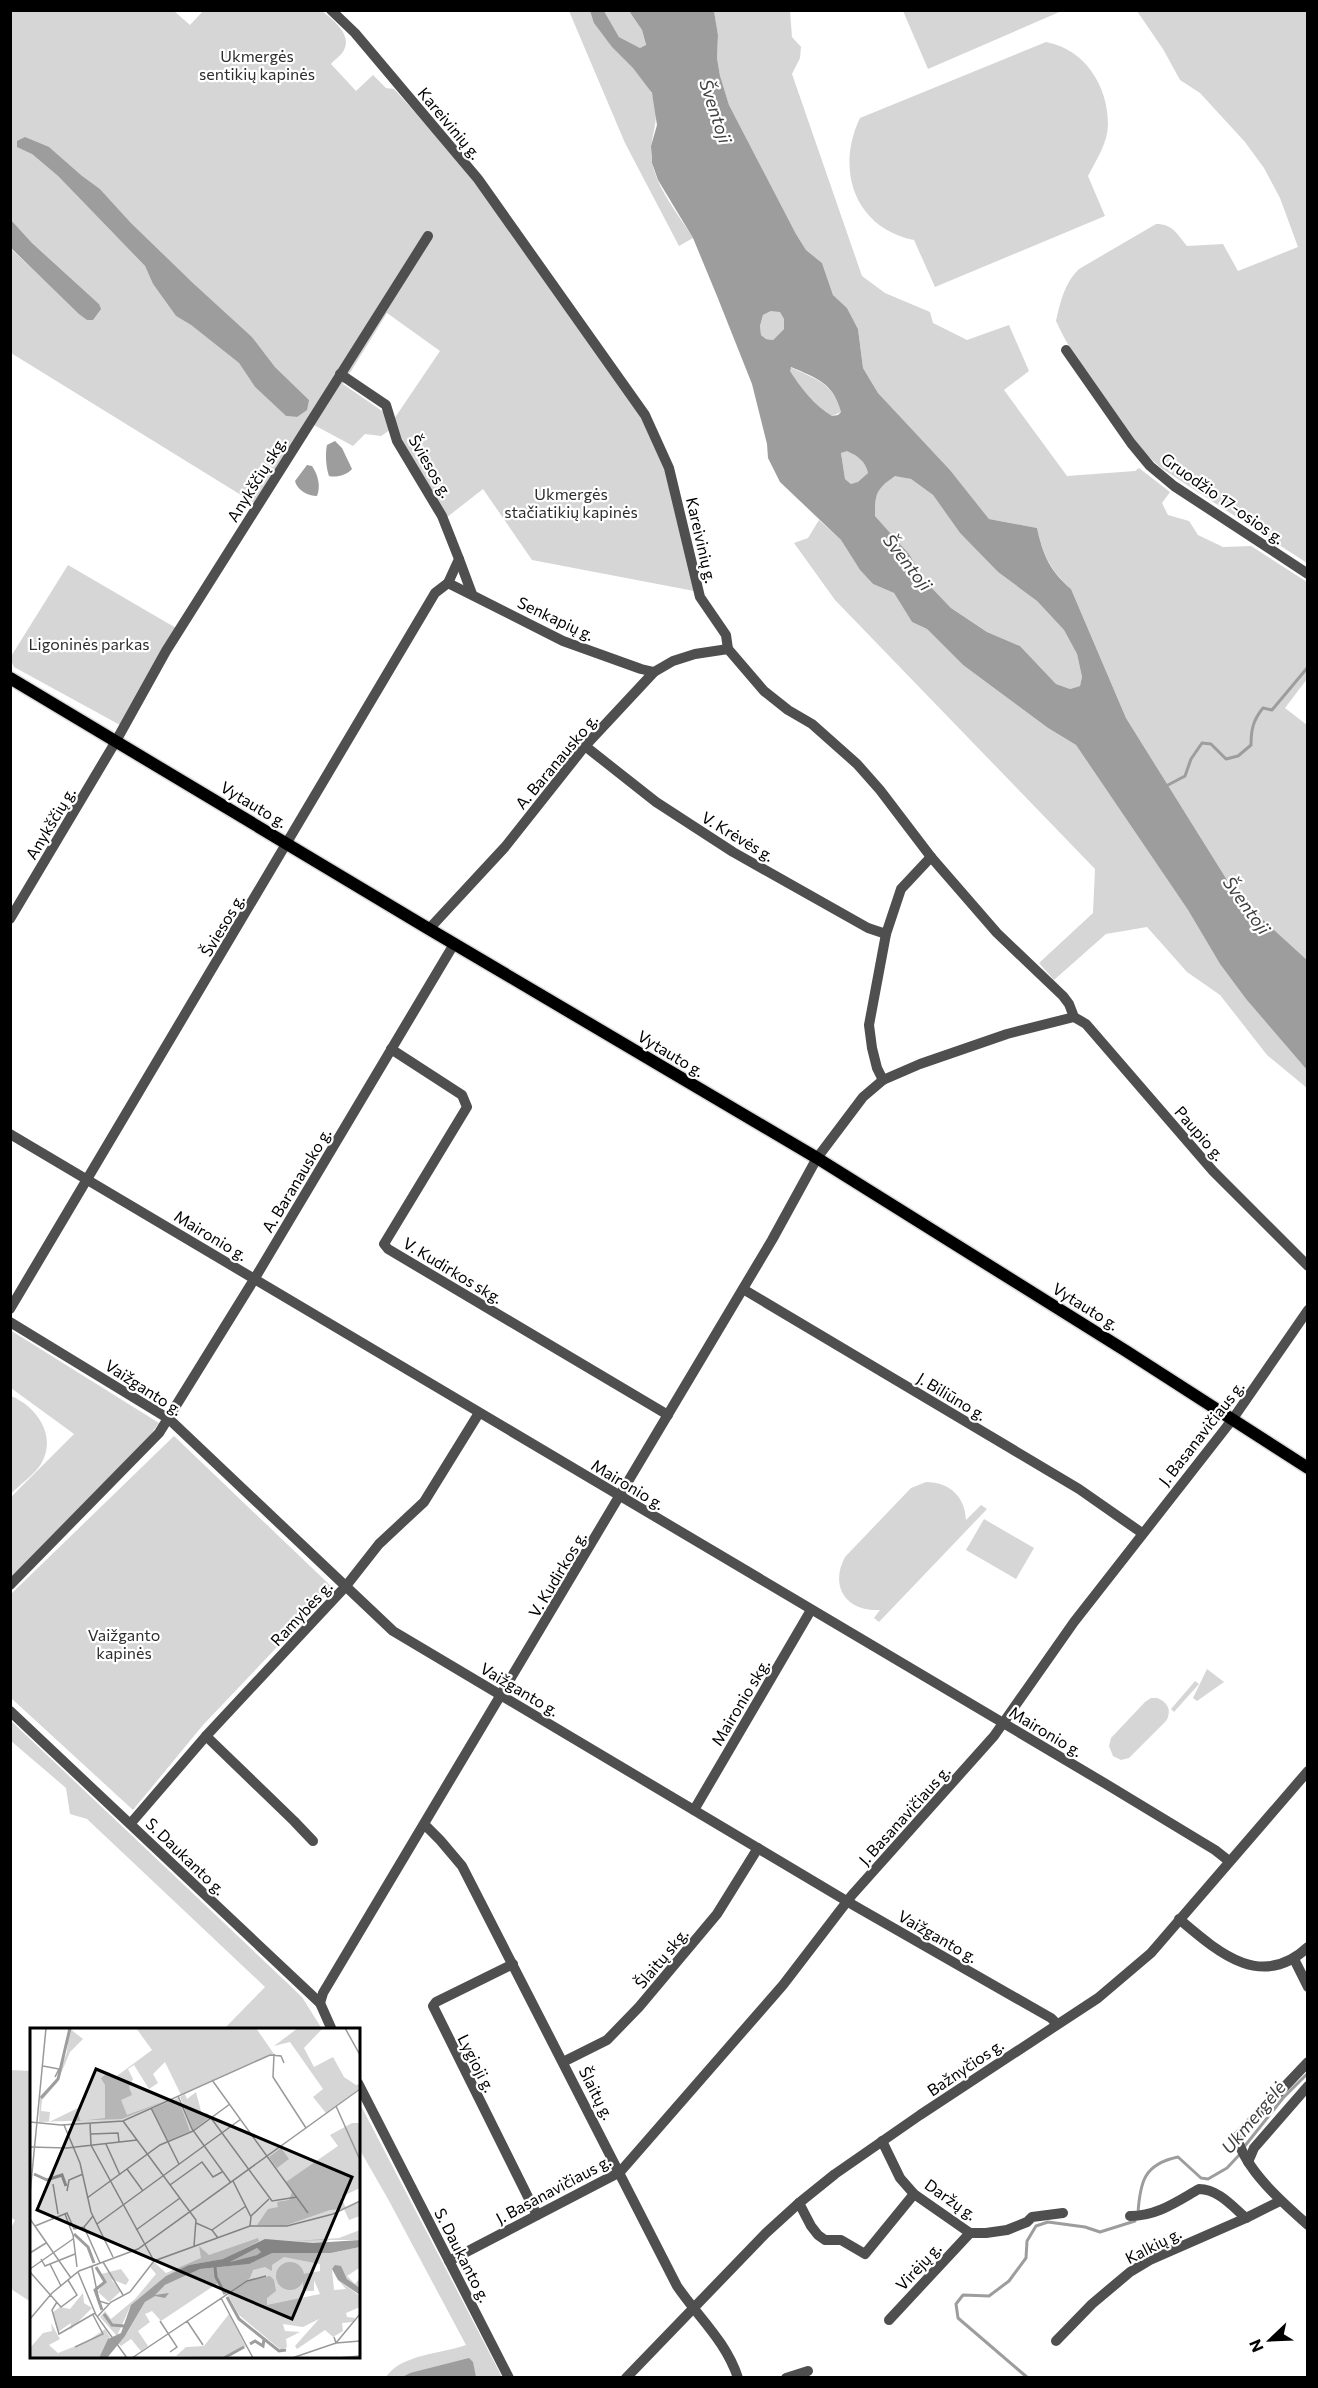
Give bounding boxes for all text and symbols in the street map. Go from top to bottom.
park label: Ukmergės sentikių kapinės [199,46,315,83]
water label: Šventoji [695,76,737,147]
street label: Kareivinių g. [414,83,486,163]
street label: Šviesos g. [405,431,457,501]
street label: Anykščių skg. [222,433,290,525]
street label: Gruodžio 17-osios g. [1158,448,1288,548]
park label: Ukmergės stačiatikių kapinės [504,484,638,521]
street label: Kareivinių g. [683,495,721,585]
water label: Šventoji [879,529,938,596]
street label: Senkapių g. [515,592,597,644]
park label: Ligoninės parkas [28,634,150,653]
street label: A. Baranausko g. [511,710,601,812]
street label: Vytauto g. [217,777,291,831]
street label: Anykščių g. [21,784,79,862]
street label: V. Krėvės g. [698,807,778,865]
water label: Šventoji [1219,872,1276,939]
street label: Šviesos g. [196,890,248,960]
street label: Vytauto g. [634,1026,708,1080]
street label: Paupio g. [1171,1102,1229,1164]
street label: A. Baranausko g. [257,1124,335,1236]
street label: Maironio g. [171,1206,251,1264]
street label: V. Kudirkos skg. [400,1233,506,1307]
street label: Vytauto g. [1050,1278,1122,1334]
street label: Vaižganto g. [102,1355,186,1419]
street label: J. Biliūno g. [914,1368,990,1424]
street label: J. Basanavičiaus g. [1154,1377,1248,1489]
street label: Maironio g. [588,1455,668,1513]
street label: V. Kudirkos g. [524,1528,590,1620]
street label: Ramybės g. [266,1577,336,1649]
park label: Vaižganto kapinės [88,1625,160,1662]
street label: Maironio skg. [707,1655,773,1749]
street label: Vaižganto g. [477,1658,563,1720]
street label: Maironio g. [1006,1702,1086,1760]
street label: J. Basanavičiaus g. [854,1761,954,1869]
street label: S. Daukanto g. [142,1813,230,1899]
street label: Vaižganto g. [895,1906,981,1966]
street label: Šlaitų skg. [630,1924,692,1992]
inset map [30,2028,360,2358]
street label: Lygioji g. [454,2031,500,2095]
street label: Bažnyčios g. [923,2035,1007,2099]
street label: Šlaitų g. [576,2063,618,2123]
water label: Ukmergėlė [1216,2076,1290,2158]
street label: J. Basanavičiaus g. [492,2151,614,2227]
street label: Daržų g. [921,2174,981,2224]
street label: S. Daukanto g. [431,2205,495,2305]
street label: Kalkių g. [1122,2223,1184,2267]
street label: Virėjų g. [891,2238,945,2294]
north arrow [1240,2310,1300,2370]
text: N [1245,2337,1267,2355]

